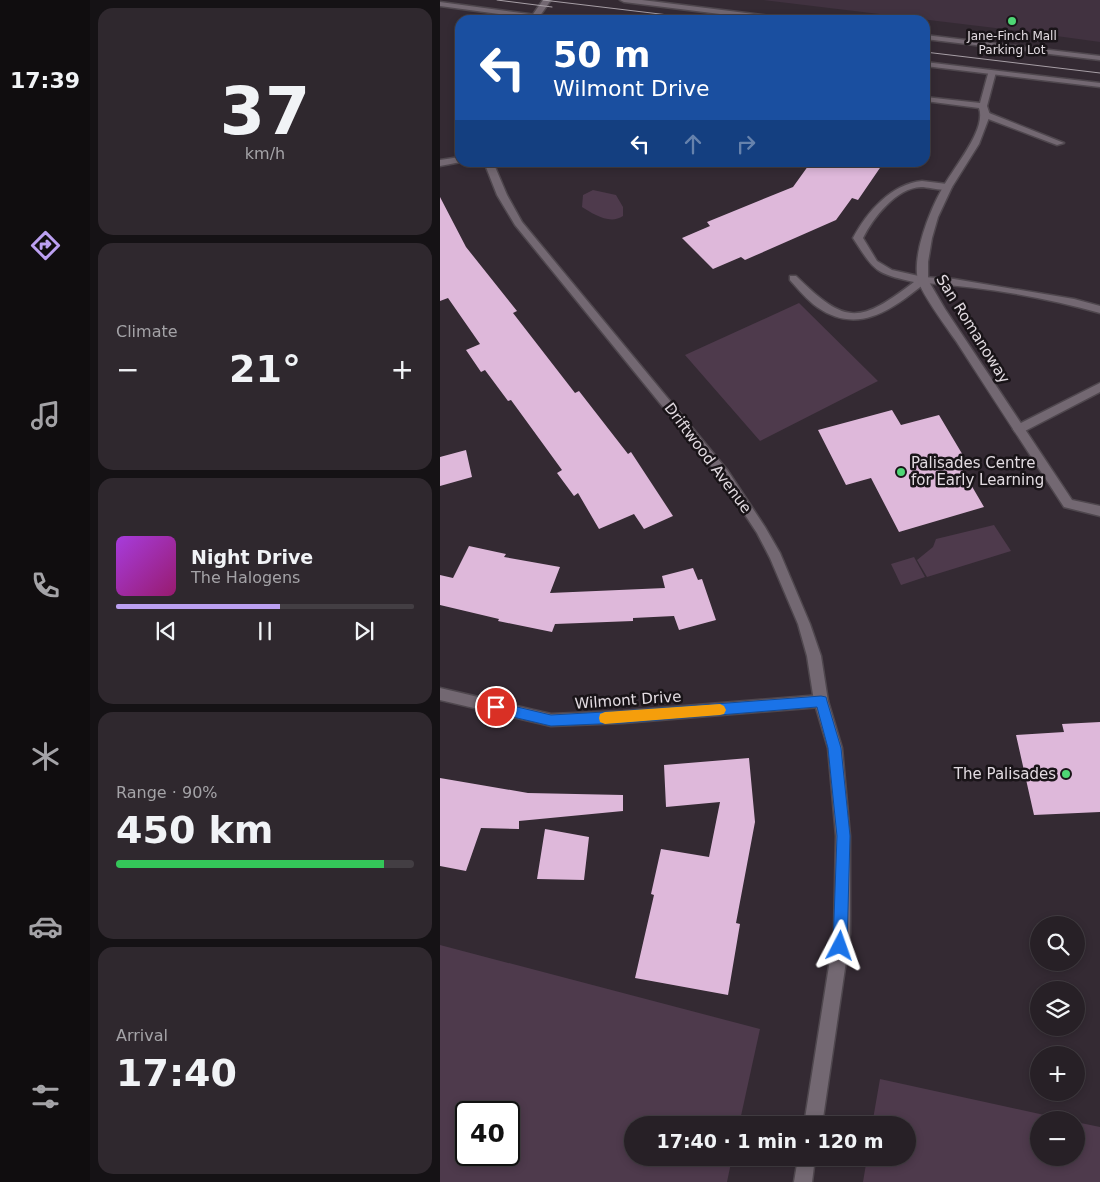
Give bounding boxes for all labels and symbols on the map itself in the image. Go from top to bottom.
marker: Jane-Finch Mall Parking Lot [1006,15,1018,27]
place label: Jane-Finch Mall Parking Lot [966,29,1057,57]
street label: San Romanoway [932,271,1014,387]
street label: Driftwood Avenue [661,399,755,517]
place label: Palisades Centre for Early Learning [911,454,1044,489]
marker: Palisades Centre for Early Learning [895,466,907,478]
pin [475,686,517,728]
street label: Wilmont Drive [574,687,682,713]
place label: The Palisades [953,765,1056,783]
marker: The Palisades [1060,768,1072,780]
position arrow [813,919,865,971]
speed limit sign: 40 [455,1101,520,1166]

